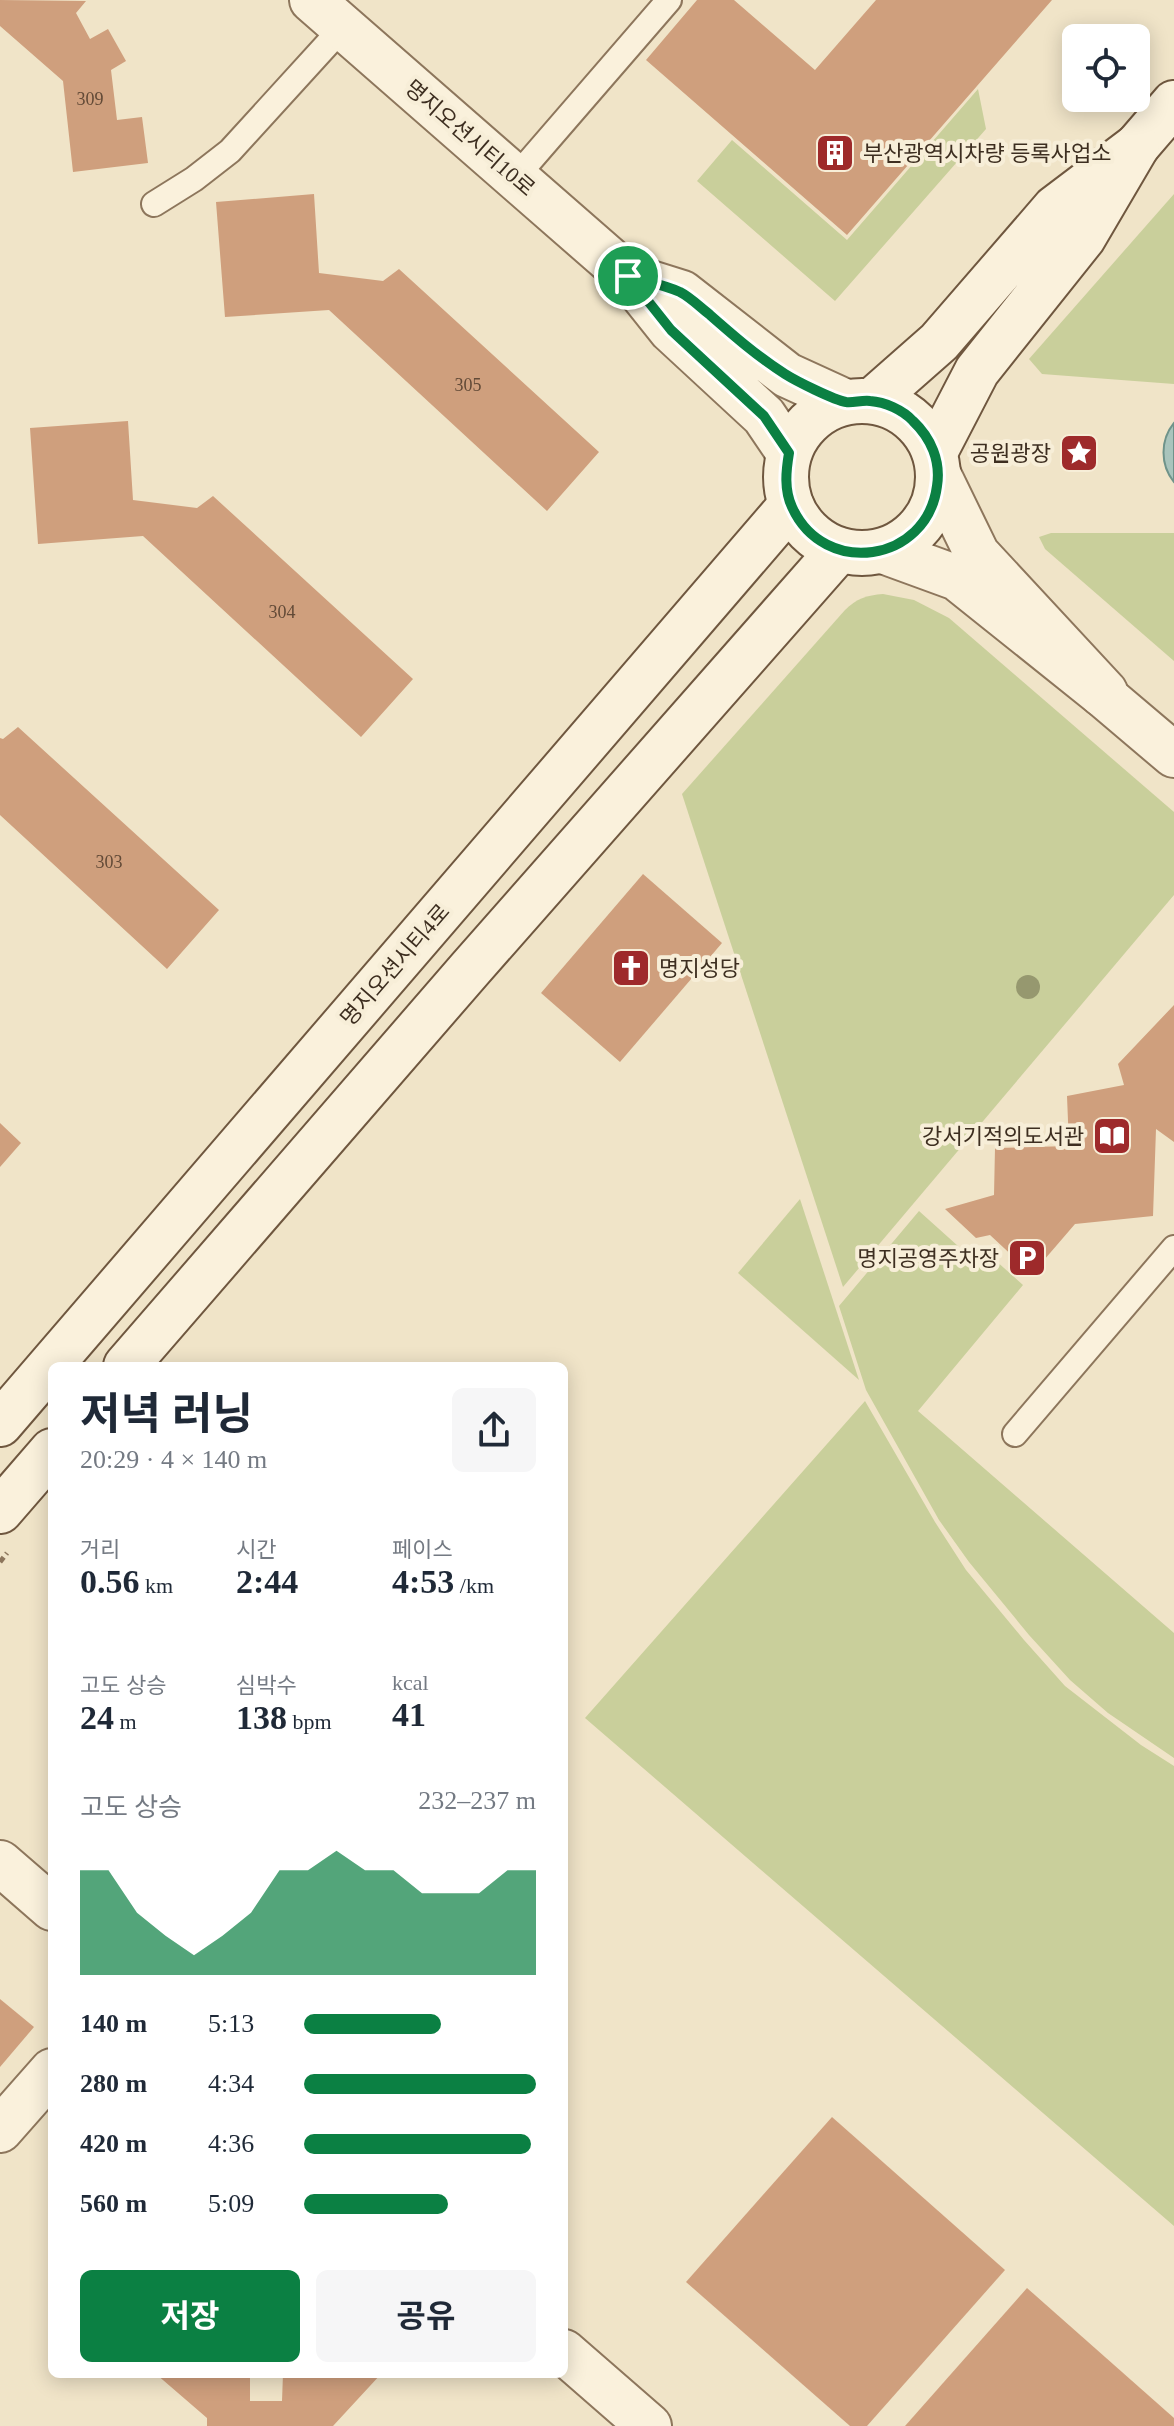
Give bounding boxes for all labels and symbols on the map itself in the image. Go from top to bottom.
street label: 명지오션시티10로 [400,75,540,201]
house number: 309 [77,89,104,109]
building icon: 부산광역시차량 등록사업소 [814,132,856,174]
place label: 부산광역시차량 등록사업소 [863,141,1111,166]
pin [594,242,662,310]
house number: 305 [455,375,482,395]
place icon: 공원광장 [1058,432,1100,474]
place label: 공원광장 [970,441,1051,466]
house number: 304 [269,602,296,622]
house number: 303 [96,852,123,872]
street label: 명지오션시티4로 [335,899,455,1031]
church icon: 명지성당 [610,947,652,989]
place label: 명지성당 [659,956,740,981]
library icon: 강서기적의도서관 [1091,1115,1133,1157]
place label: 강서기적의도서관 [922,1124,1084,1149]
parking icon: 명지공영주차장 [1006,1237,1048,1279]
place label: 명지공영주차장 [857,1246,999,1271]

